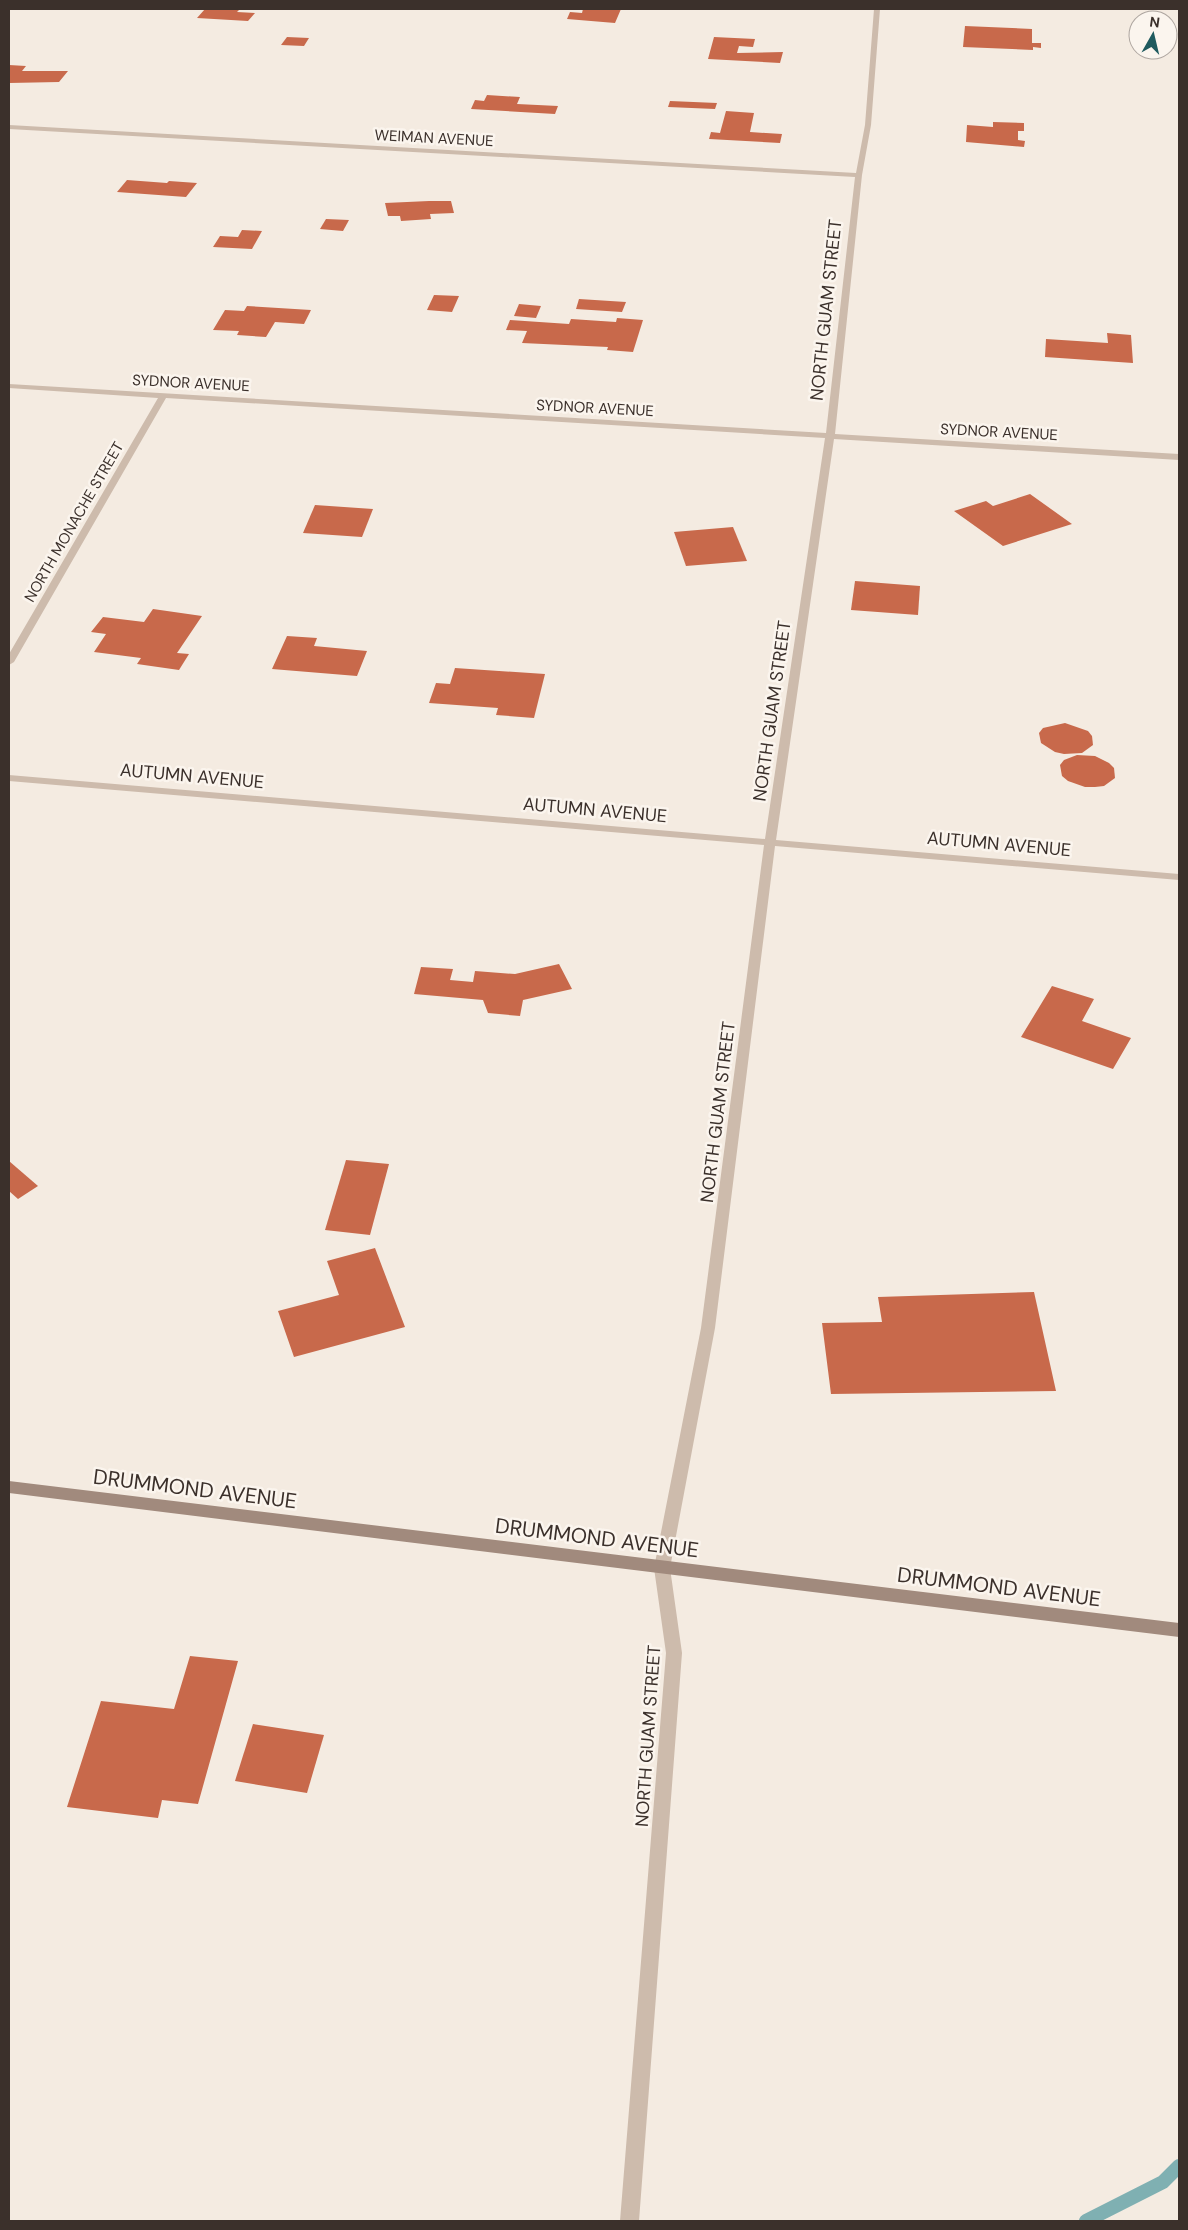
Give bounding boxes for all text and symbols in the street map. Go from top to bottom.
north arrow [1128,10,1178,60]
text: N [1148,13,1161,32]
street label: WEIMAN AVENUE [374,125,494,151]
street label: NORTH GUAM STREET [805,218,847,402]
street label: SYDNOR AVENUE [132,370,250,396]
street label: SYDNOR AVENUE [536,395,654,421]
street label: SYDNOR AVENUE [940,419,1058,445]
street label: NORTH MONACHE STREET [20,438,128,606]
street label: NORTH GUAM STREET [747,619,797,803]
street label: AUTUMN AVENUE [119,758,265,794]
street label: AUTUMN AVENUE [522,792,668,828]
street label: AUTUMN AVENUE [926,826,1072,862]
street label: NORTH GUAM STREET [695,1020,741,1204]
street label: DRUMMOND AVENUE [92,1463,298,1515]
street label: DRUMMOND AVENUE [494,1512,700,1564]
street label: DRUMMOND AVENUE [896,1561,1102,1613]
street label: NORTH GUAM STREET [630,1644,666,1828]

